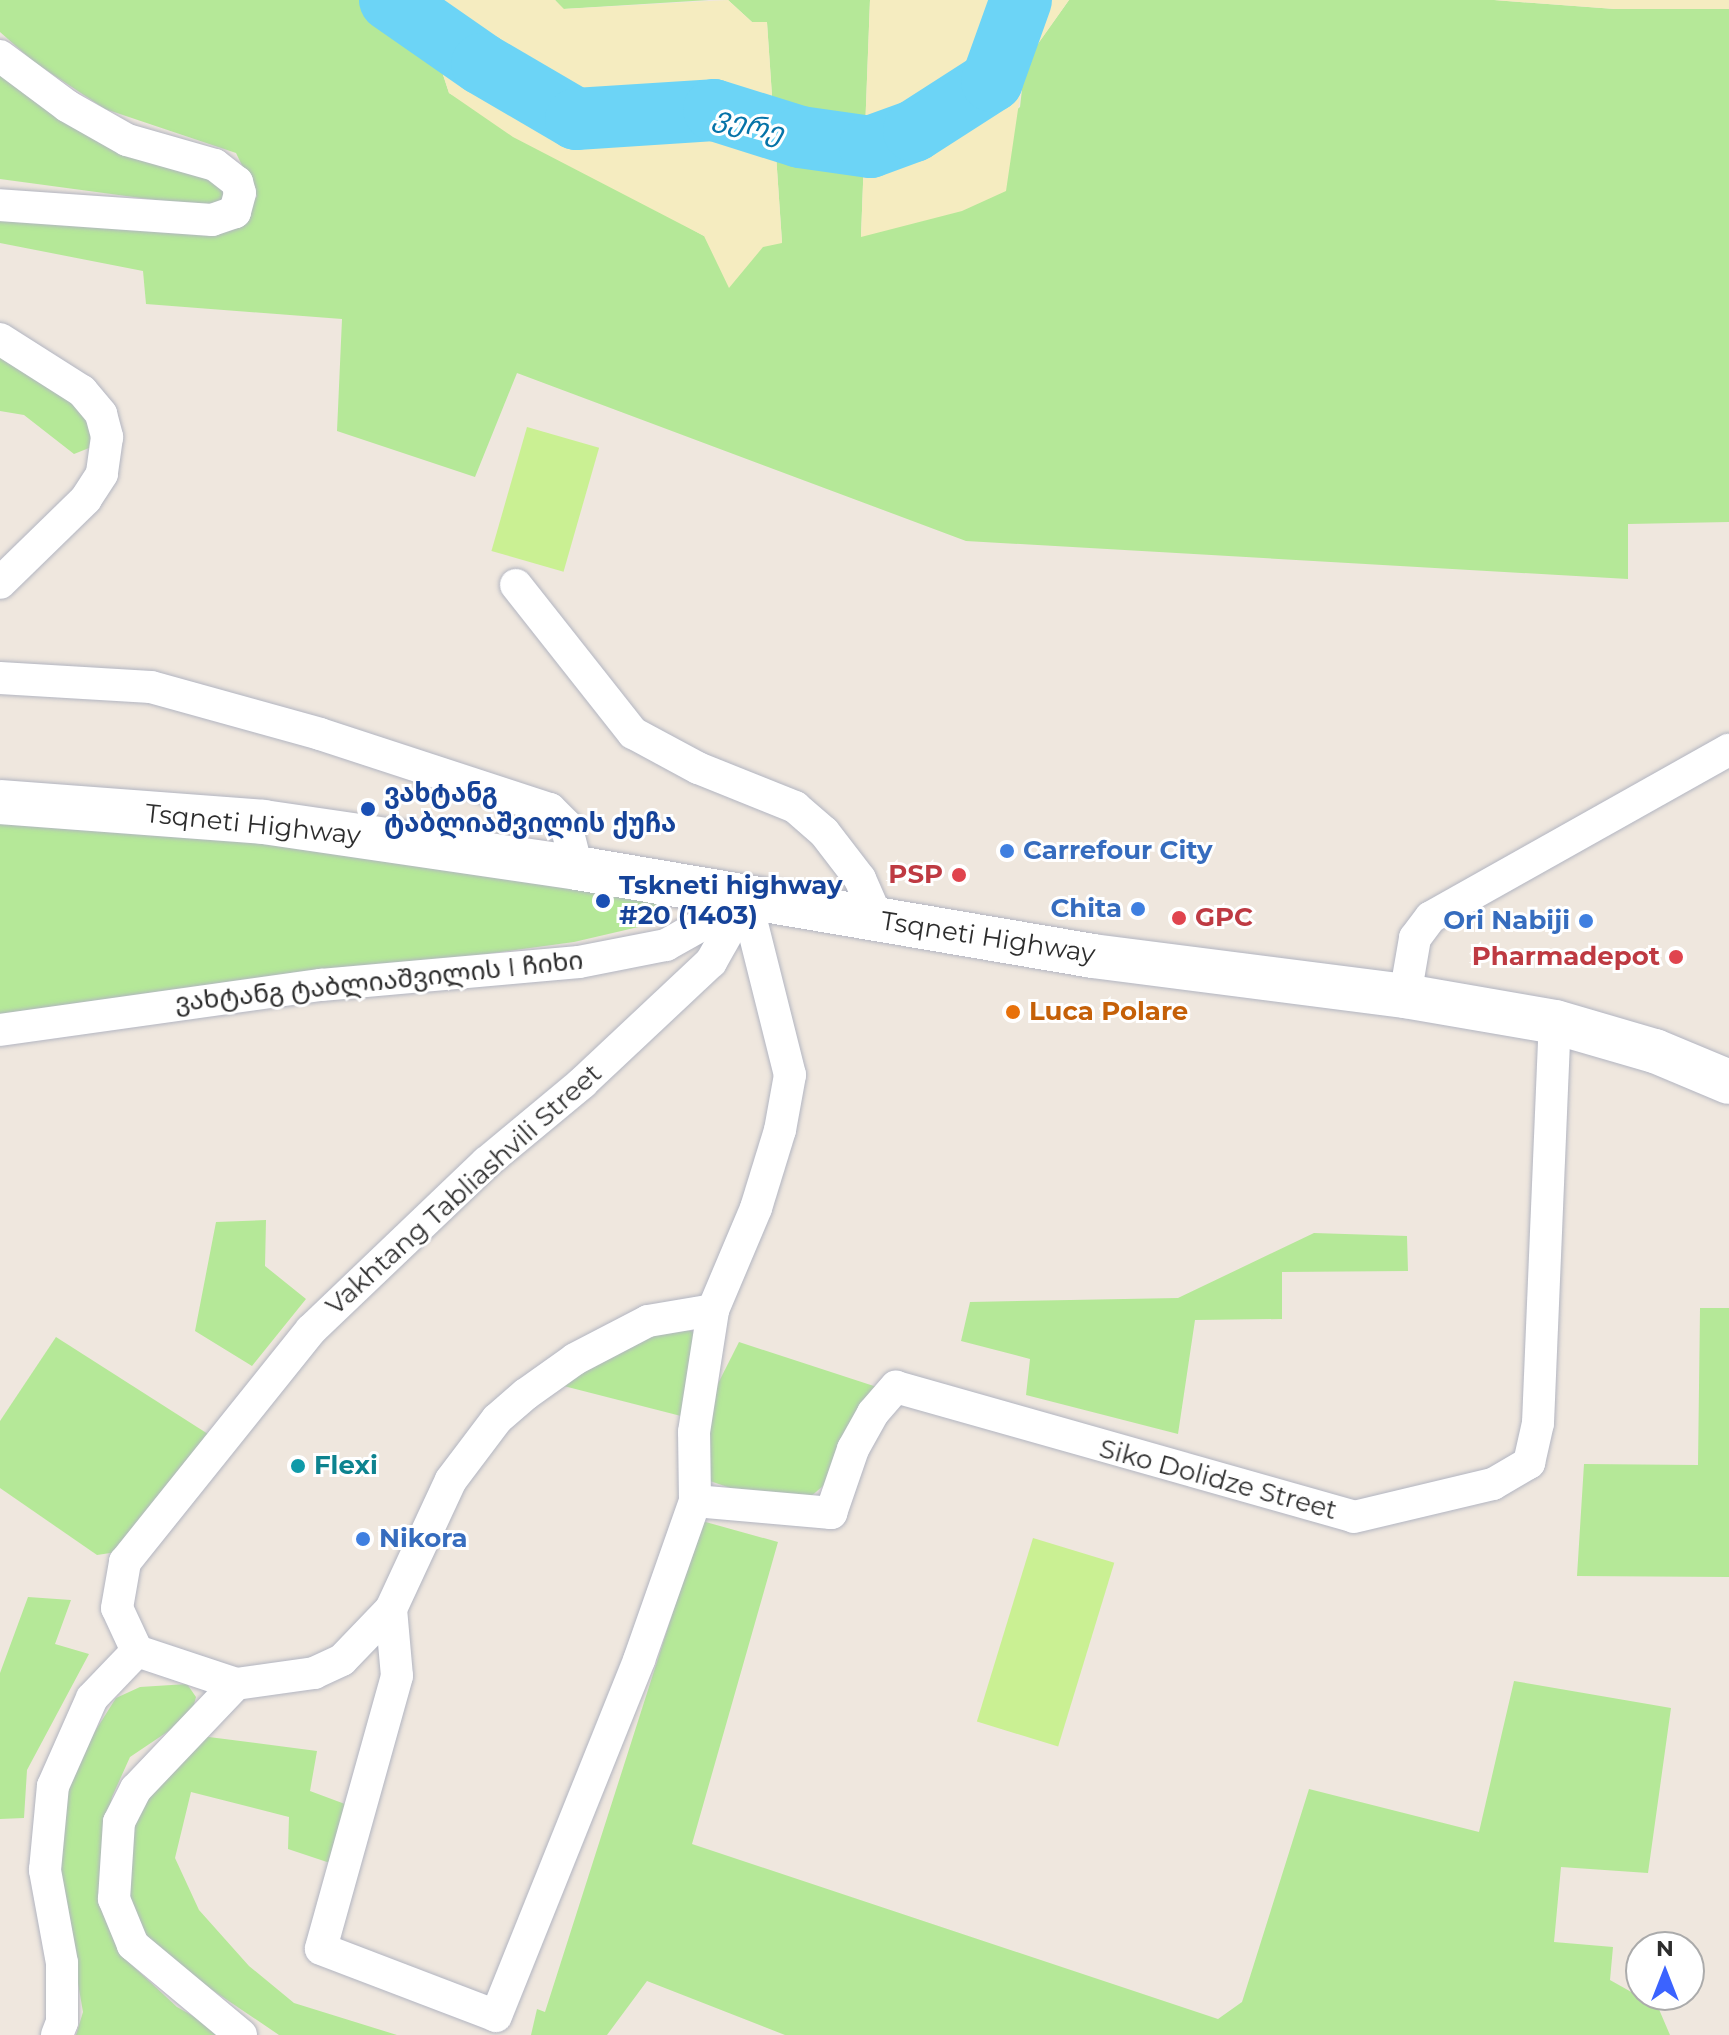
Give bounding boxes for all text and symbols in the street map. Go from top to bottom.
water label: ვერე [710,99,788,149]
place label: ვახტანგ ტაბლიაშვილის ქუჩა [384,778,676,840]
street label: Tsqneti Highway [144,798,362,852]
marker: ვახტანგ ტაბლიაშვილის ქუჩა [359,800,377,818]
place label: Carrefour City [1023,835,1212,867]
marker: Carrefour City [998,842,1016,860]
place label: PSP [888,859,943,891]
marker: PSP [950,866,968,884]
place label: Tskneti highway #20 (1403) [619,870,843,932]
marker: Tskneti highway #20 (1403) [594,892,612,910]
place label: Chita [1051,893,1122,925]
marker: Chita [1129,900,1147,918]
place label: GPC [1195,902,1253,934]
place label: Ori Nabiji [1443,905,1570,937]
street label: Tsqneti Highway [879,906,1097,970]
marker: GPC [1170,909,1188,927]
marker: Ori Nabiji [1577,912,1595,930]
place label: Pharmadepot [1472,941,1660,973]
street label: ვახტანგ ტაბლიაშვილის I ჩიხი [173,945,585,1019]
marker: Pharmadepot [1667,948,1685,966]
place label: Luca Polare [1029,996,1188,1028]
marker: Luca Polare [1004,1003,1022,1021]
street label: Vakhtang Tabliashvili Street [320,1058,608,1322]
street label: Siko Dolidze Street [1096,1433,1340,1527]
place label: Flexi [314,1450,378,1482]
marker: Flexi [289,1457,307,1475]
place label: Nikora [379,1523,468,1555]
marker: Nikora [354,1530,372,1548]
north arrow [1625,1931,1705,2011]
text: N [1656,1935,1674,1962]

